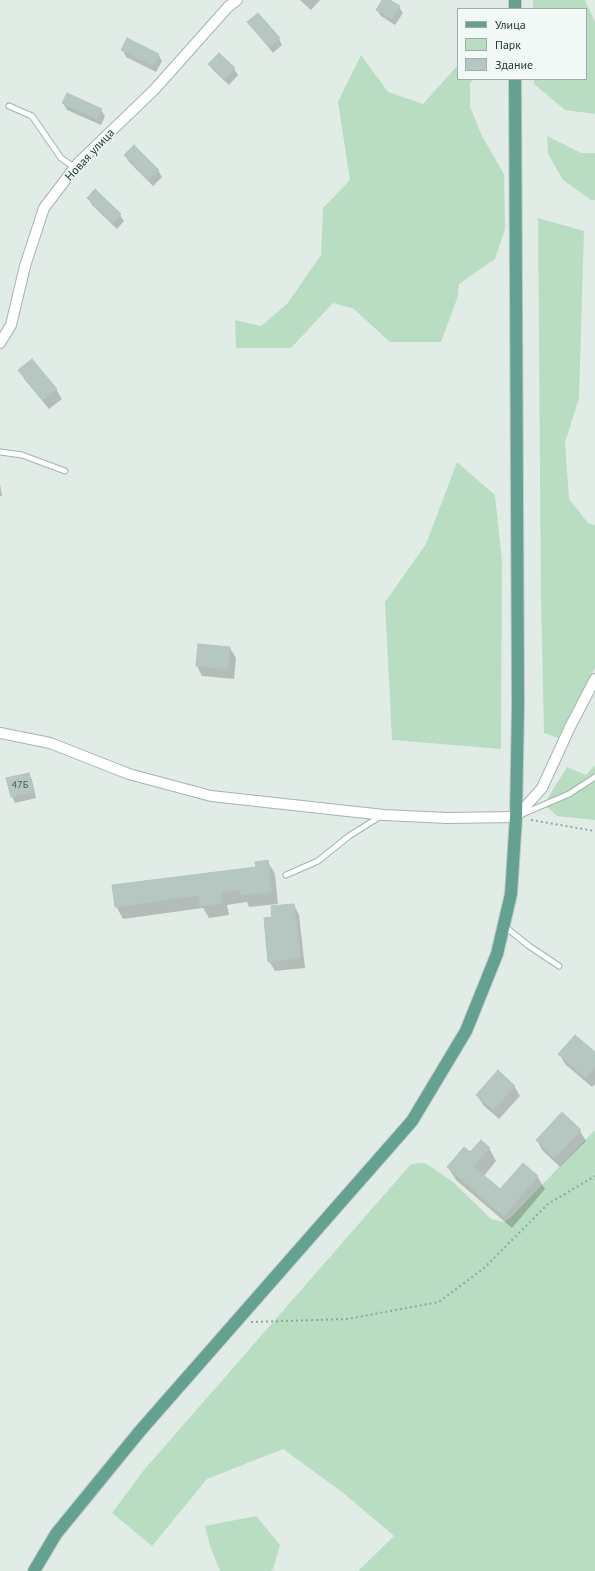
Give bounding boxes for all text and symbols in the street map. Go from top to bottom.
legend [457,8,587,80]
text: Улица [495,17,526,32]
text: Парк [495,37,521,52]
text: Здание [495,57,533,72]
street label: Новая улица [62,126,118,184]
house number: 47Б [12,779,28,791]

